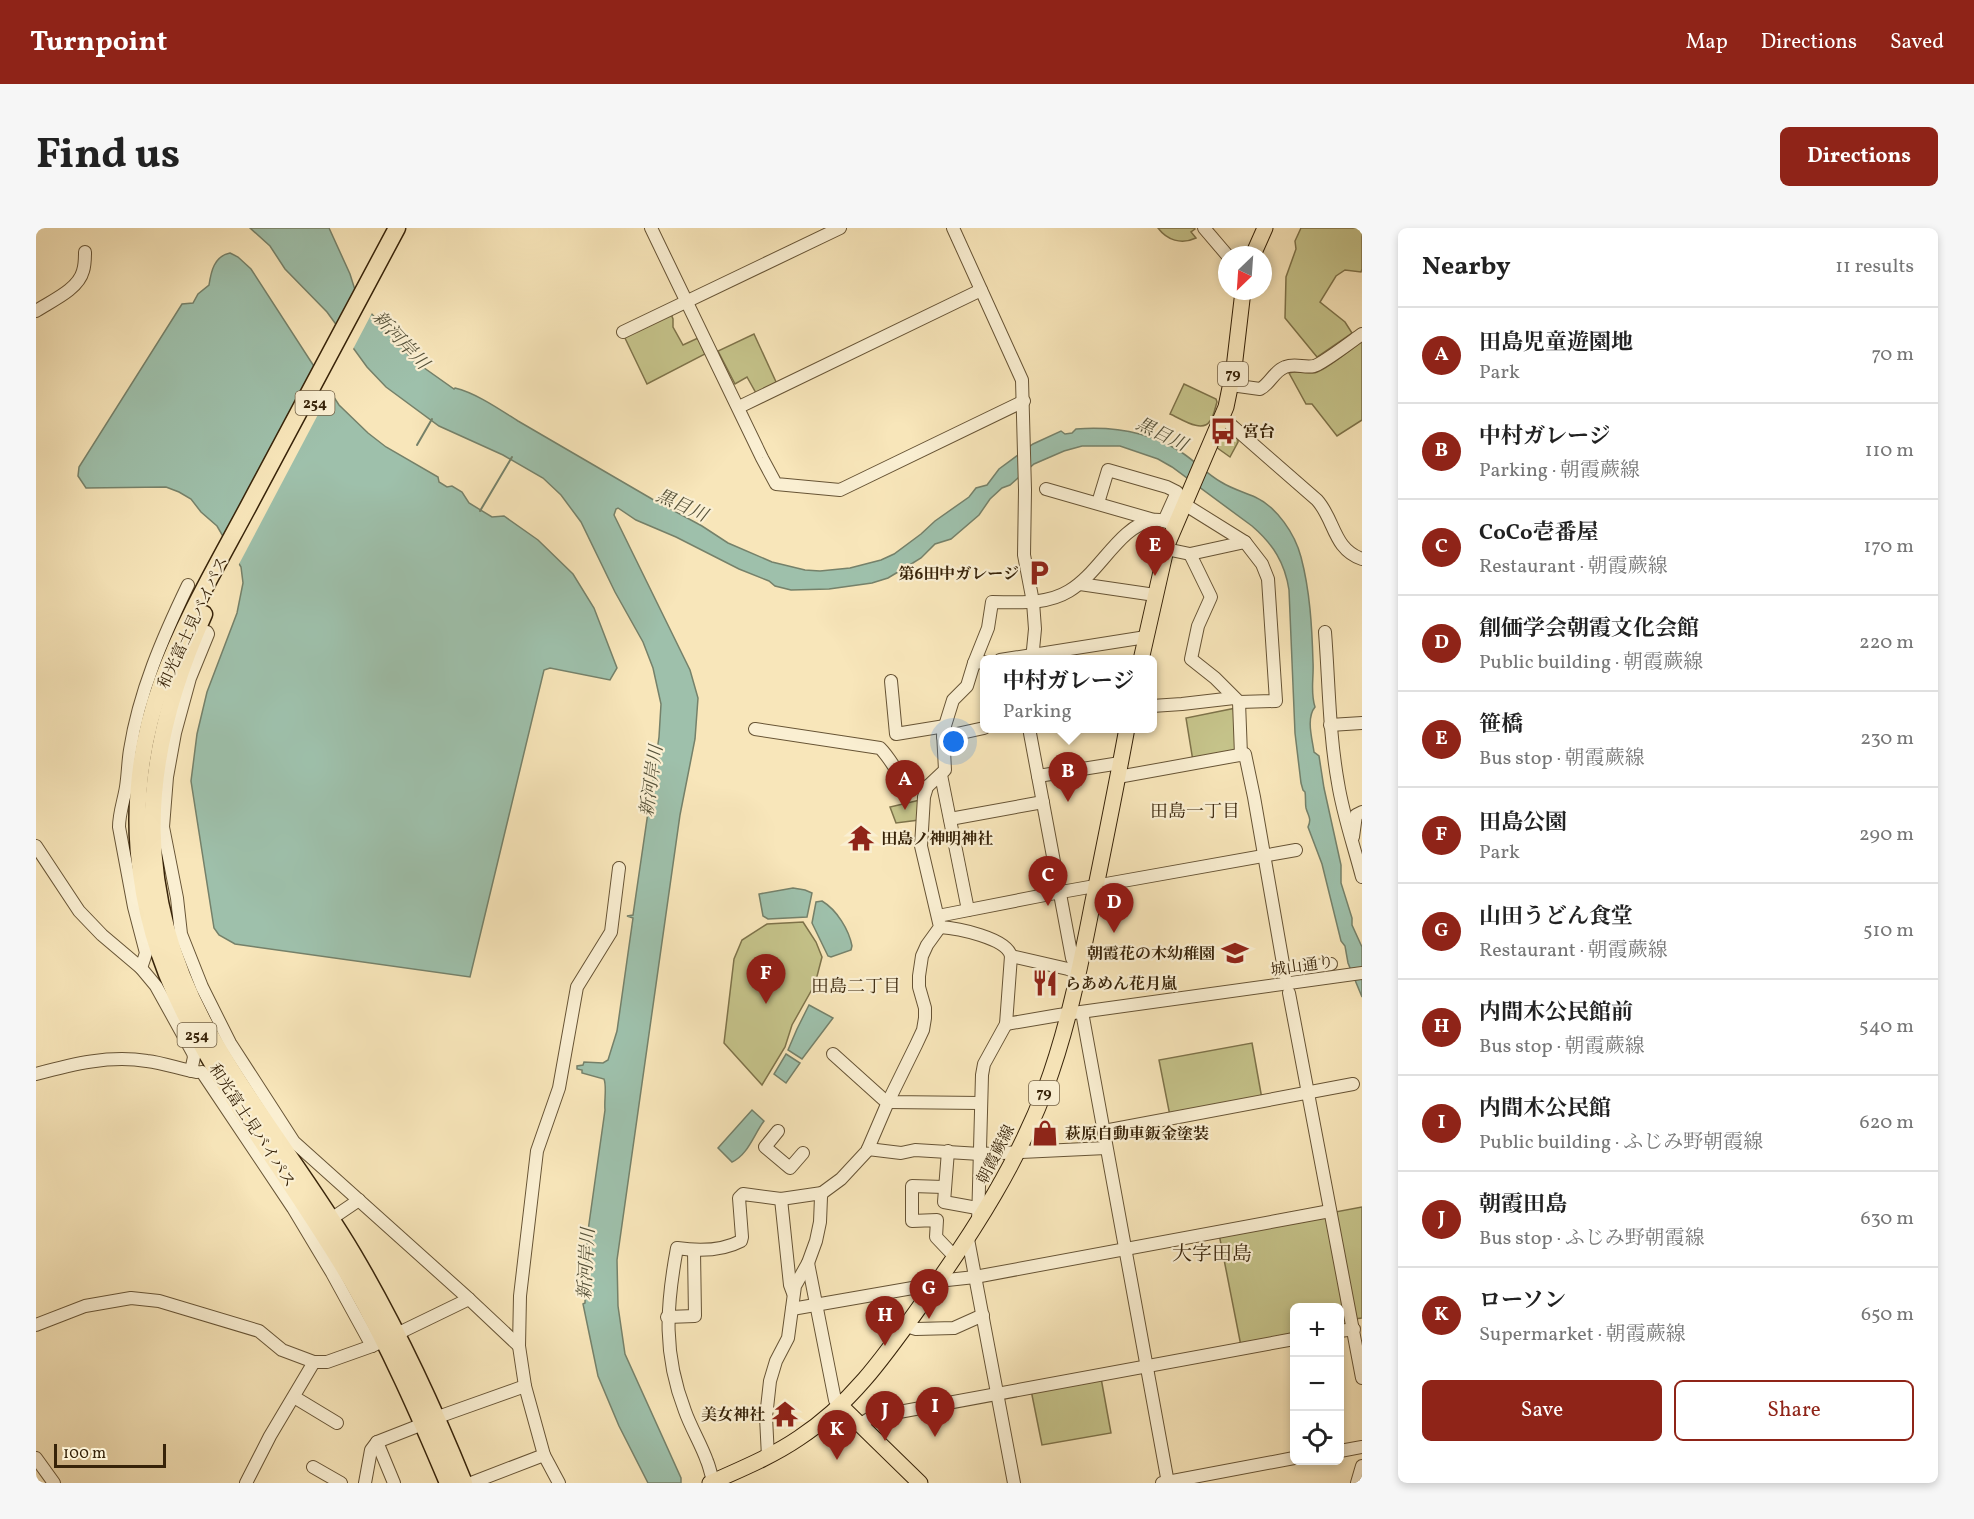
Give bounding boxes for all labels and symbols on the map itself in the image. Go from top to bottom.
north arrow [1218,246,1272,300]
water label: 新河岸川 [366,306,435,377]
road number: 79 [1218,362,1248,386]
road number: 254 [296,391,334,415]
water label: 黒目川 [1132,412,1193,459]
bus stop icon: 宮台 [1208,416,1238,446]
place label: 宮台 [1243,422,1275,444]
water label: 黒目川 [652,484,713,530]
pin: E [1136,526,1174,576]
street label: 和光富士見バイパス [153,553,234,693]
parking icon: 第6田中ガレージ [1024,558,1054,588]
place label: 第6田中ガレージ [899,564,1019,586]
your location [939,727,968,756]
water label: 新河岸川 [635,742,670,819]
pin: B [1048,752,1088,802]
pin: A [886,760,924,810]
district label: 田島一丁目 [1150,800,1240,825]
temple icon: 田島ノ神明神社 [846,823,876,853]
place label: 田島ノ神明神社 [881,829,993,851]
pin: C [1028,856,1068,906]
pin: D [1094,884,1134,933]
school or university icon: 朝霞花の木幼稚園 [1220,938,1250,968]
place label: 朝霞花の木幼稚園 [1087,944,1215,966]
street label: 城山通り [1269,952,1336,982]
pin: F [746,954,786,1004]
restaurant icon: らあめん花月嵐 [1030,968,1060,998]
place label: らあめん花月嵐 [1065,974,1177,996]
district label: 田島二丁目 [811,975,901,1000]
road number: 254 [178,1023,216,1047]
street label: 和光富士見バイパス [203,1060,300,1192]
road number: 79 [1029,1081,1059,1105]
shop icon: 萩原自動車鈑金塗装 [1030,1118,1060,1148]
street label: 朝霞蕨線 [972,1121,1021,1188]
place label: 萩原自動車鈑金塗装 [1065,1124,1209,1146]
water label: 新河岸川 [573,1225,602,1301]
district label: 大字田島 [1172,1241,1252,1269]
pin: G [910,1270,948,1319]
pin: H [866,1296,904,1346]
pin: I [916,1388,954,1437]
pin: J [866,1392,904,1441]
temple icon: 美女神社 [770,1399,800,1429]
place label: 美女神社 [701,1405,765,1427]
pin: K [818,1410,856,1460]
scale bar [54,1441,166,1468]

